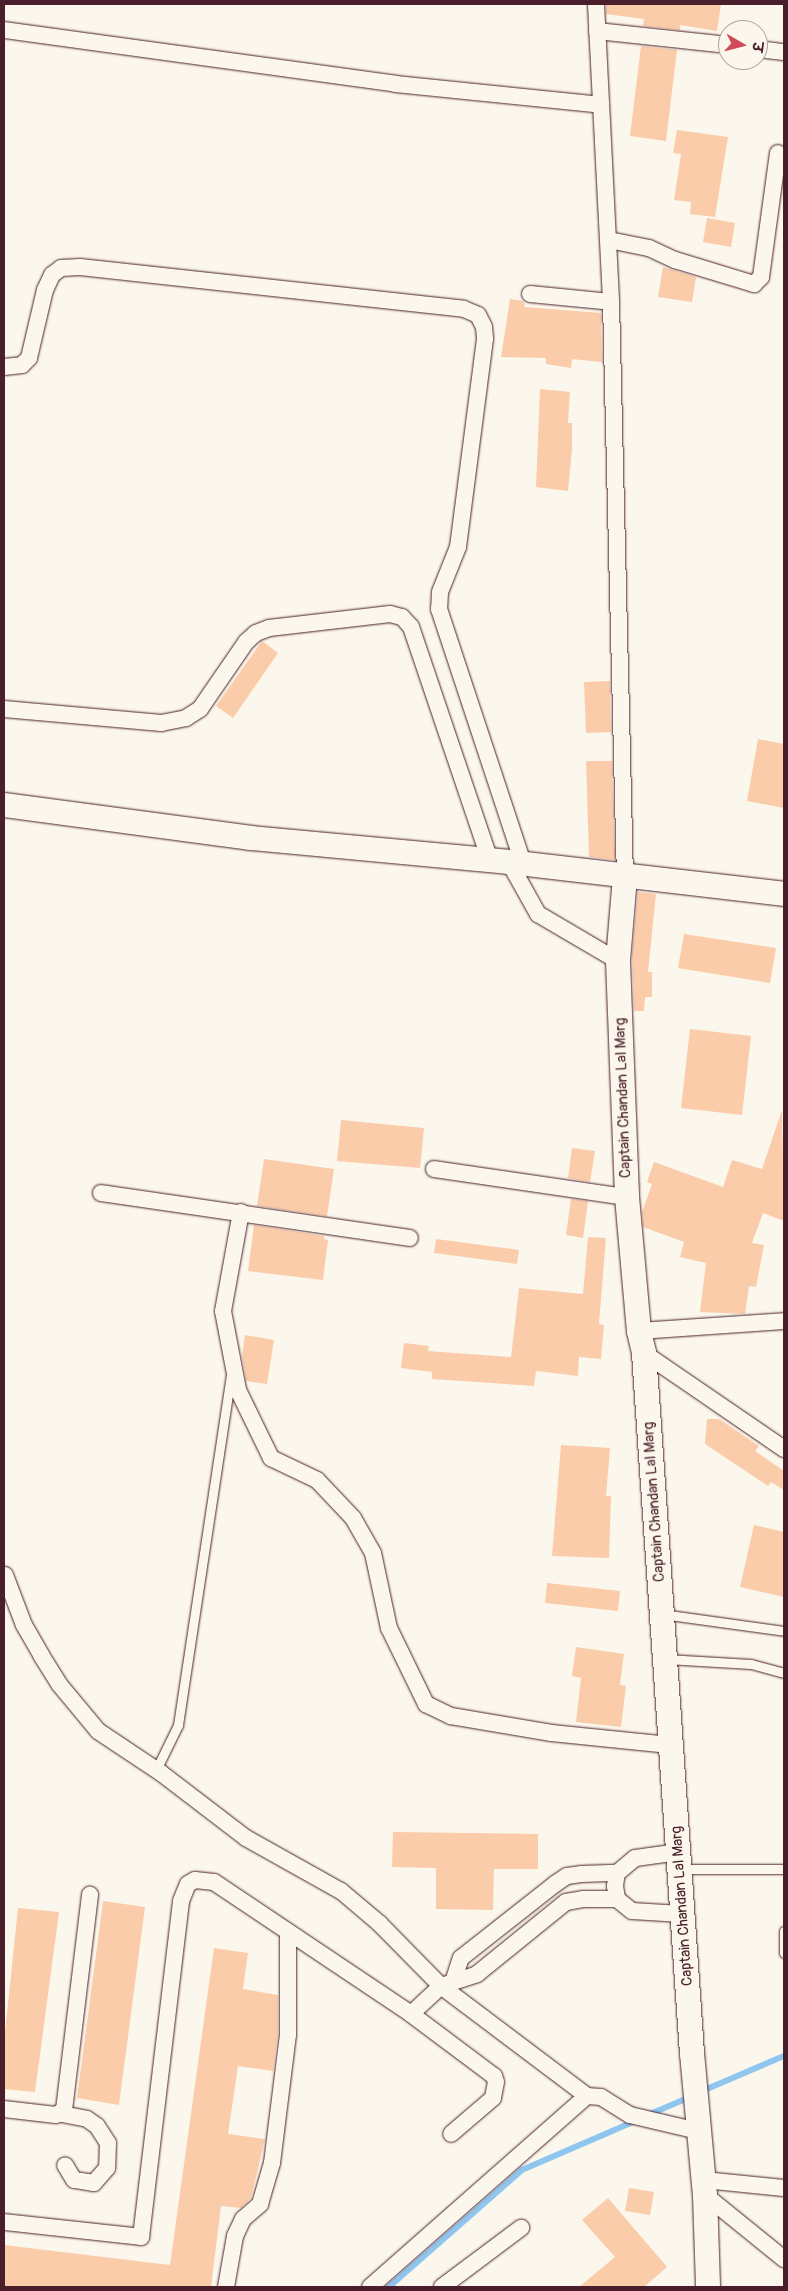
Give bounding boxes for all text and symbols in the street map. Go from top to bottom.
north arrow [718,20,768,70]
text: उ [748,41,766,53]
street label: Captain Chandan Lal Marg [611,1018,635,1178]
street label: Captain Chandan Lal Marg [639,1421,669,1583]
street label: Captain Chandan Lal Marg [667,1825,697,1987]

